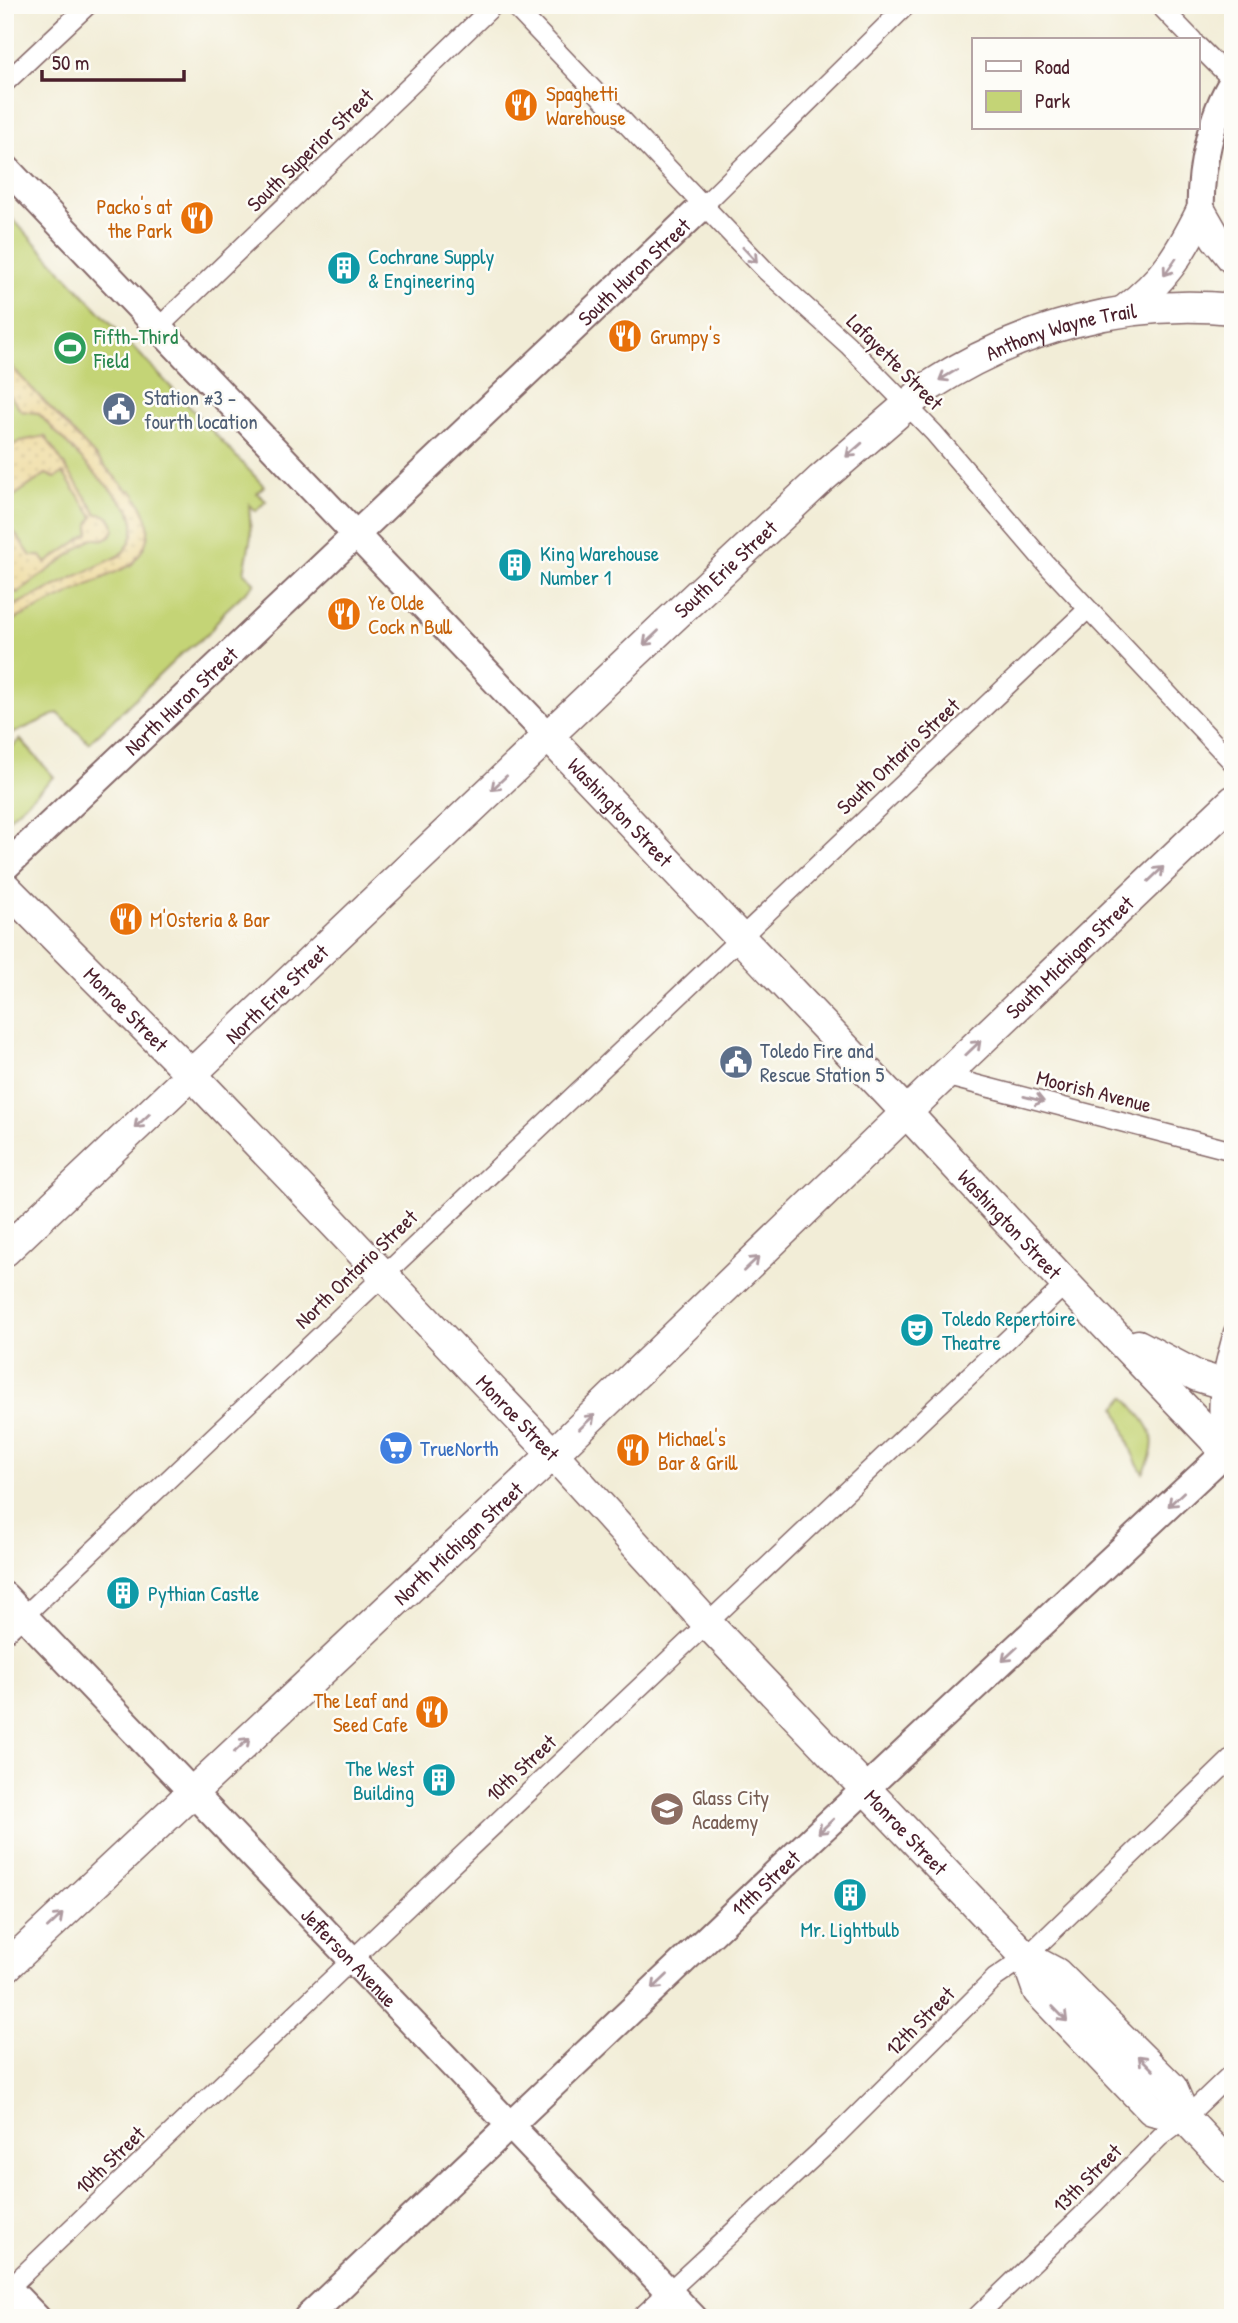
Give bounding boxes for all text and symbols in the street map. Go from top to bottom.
scale bar [42,38,184,82]
legend [972,38,1200,130]
text: 50 m [52,48,89,77]
text: Road [1035,52,1069,81]
place label: Spaghetti Warehouse [546,79,626,132]
street label: South Superior Street [240,81,380,218]
restaurant icon: Spaghetti Warehouse [502,86,540,124]
text: Park [1035,86,1070,115]
place label: Packo's at the Park [97,192,173,245]
restaurant icon: Packo's at the Park [178,199,216,237]
street label: South Huron Street [571,210,697,332]
place label: Cochrane Supply & Engineering [368,242,495,295]
one-way arrow [742,246,759,263]
building icon: Cochrane Supply & Engineering [325,249,363,287]
one-way arrow [1163,257,1177,276]
street label: Anthony Wayne Trail [980,295,1138,367]
street label: Lafayette Street [840,307,950,417]
restaurant icon: Grumpy's [606,317,644,355]
place label: Fifth-Third Field [93,322,178,375]
place label: Grumpy's [650,322,720,351]
sports icon: Fifth-Third Field [51,329,89,367]
one-way arrow [938,368,958,382]
place label: Station #3 - fourth location [144,383,258,436]
public building icon: Station #3 - fourth location [100,390,138,428]
one-way arrow [846,442,863,459]
street label: South Erie Street [667,513,784,624]
place label: King Warehouse Number 1 [540,539,659,592]
building icon: King Warehouse Number 1 [496,546,534,584]
place label: Ye Olde Cock n Bull [368,588,453,641]
restaurant icon: Ye Olde Cock n Bull [325,595,363,633]
one-way arrow [643,630,660,647]
street label: North Huron Street [117,639,244,762]
street label: South Ontario Street [830,691,967,821]
street label: Washington Street [561,751,680,874]
one-way arrow [491,775,508,792]
one-way arrow [1147,866,1164,883]
street label: South Michigan Street [999,888,1140,1025]
restaurant icon: M'Osteria & Bar [107,900,145,938]
place label: M'Osteria & Bar [150,905,270,934]
street label: North Erie Street [218,937,335,1050]
street label: Monroe Street [78,960,176,1058]
place label: Toledo Fire and Rescue Station 5 [760,1036,885,1089]
one-way arrow [965,1040,982,1057]
public building icon: Toledo Fire and Rescue Station 5 [717,1043,755,1081]
street label: Moorish Avenue [1034,1063,1154,1119]
one-way arrow [1022,1093,1045,1106]
one-way arrow [134,1113,151,1130]
street label: Washington Street [952,1163,1069,1286]
street label: North Ontario Street [288,1202,424,1335]
one-way arrow [742,1256,759,1273]
place label: Toledo Repertoire Theatre [942,1304,1076,1357]
theatre icon: Toledo Repertoire Theatre [898,1311,936,1349]
street label: Monroe Street [470,1368,567,1467]
one-way arrow [578,1414,595,1431]
place label: Michael's Bar & Grill [658,1424,739,1477]
supermarket icon: TrueNorth [377,1429,415,1467]
restaurant icon: Michael's Bar & Grill [614,1431,652,1469]
place label: TrueNorth [420,1434,499,1463]
street label: North Michigan Street [387,1474,530,1611]
one-way arrow [1168,1490,1185,1507]
building icon: Pythian Castle [104,1574,142,1612]
place label: Pythian Castle [148,1579,259,1608]
one-way arrow [1001,1646,1019,1662]
place label: The Leaf and Seed Cafe [313,1686,408,1739]
restaurant icon: The Leaf and Seed Cafe [413,1693,451,1731]
street label: 10th Street [479,1727,563,1808]
one-way arrow [233,1736,250,1753]
place label: The West Building [346,1754,415,1807]
building icon: The West Building [420,1761,458,1799]
street label: Monroe Street [858,1782,955,1882]
place label: Glass City Academy [692,1783,769,1836]
school or university icon: Glass City Academy [648,1790,686,1828]
one-way arrow [817,1818,835,1834]
street label: 11th Street [725,1843,807,1923]
building icon: Mr. Lightbulb [831,1876,869,1914]
street label: Jefferson Avenue [295,1901,404,2013]
one-way arrow [46,1913,63,1930]
place label: Mr. Lightbulb [800,1915,900,1944]
one-way arrow [652,1974,669,1991]
street label: 12th Street [879,1979,962,2062]
one-way arrow [1052,2005,1069,2022]
one-way arrow [1138,2055,1155,2072]
street label: 10th Street [69,2119,152,2201]
street label: 13th Street [1046,2137,1128,2219]

